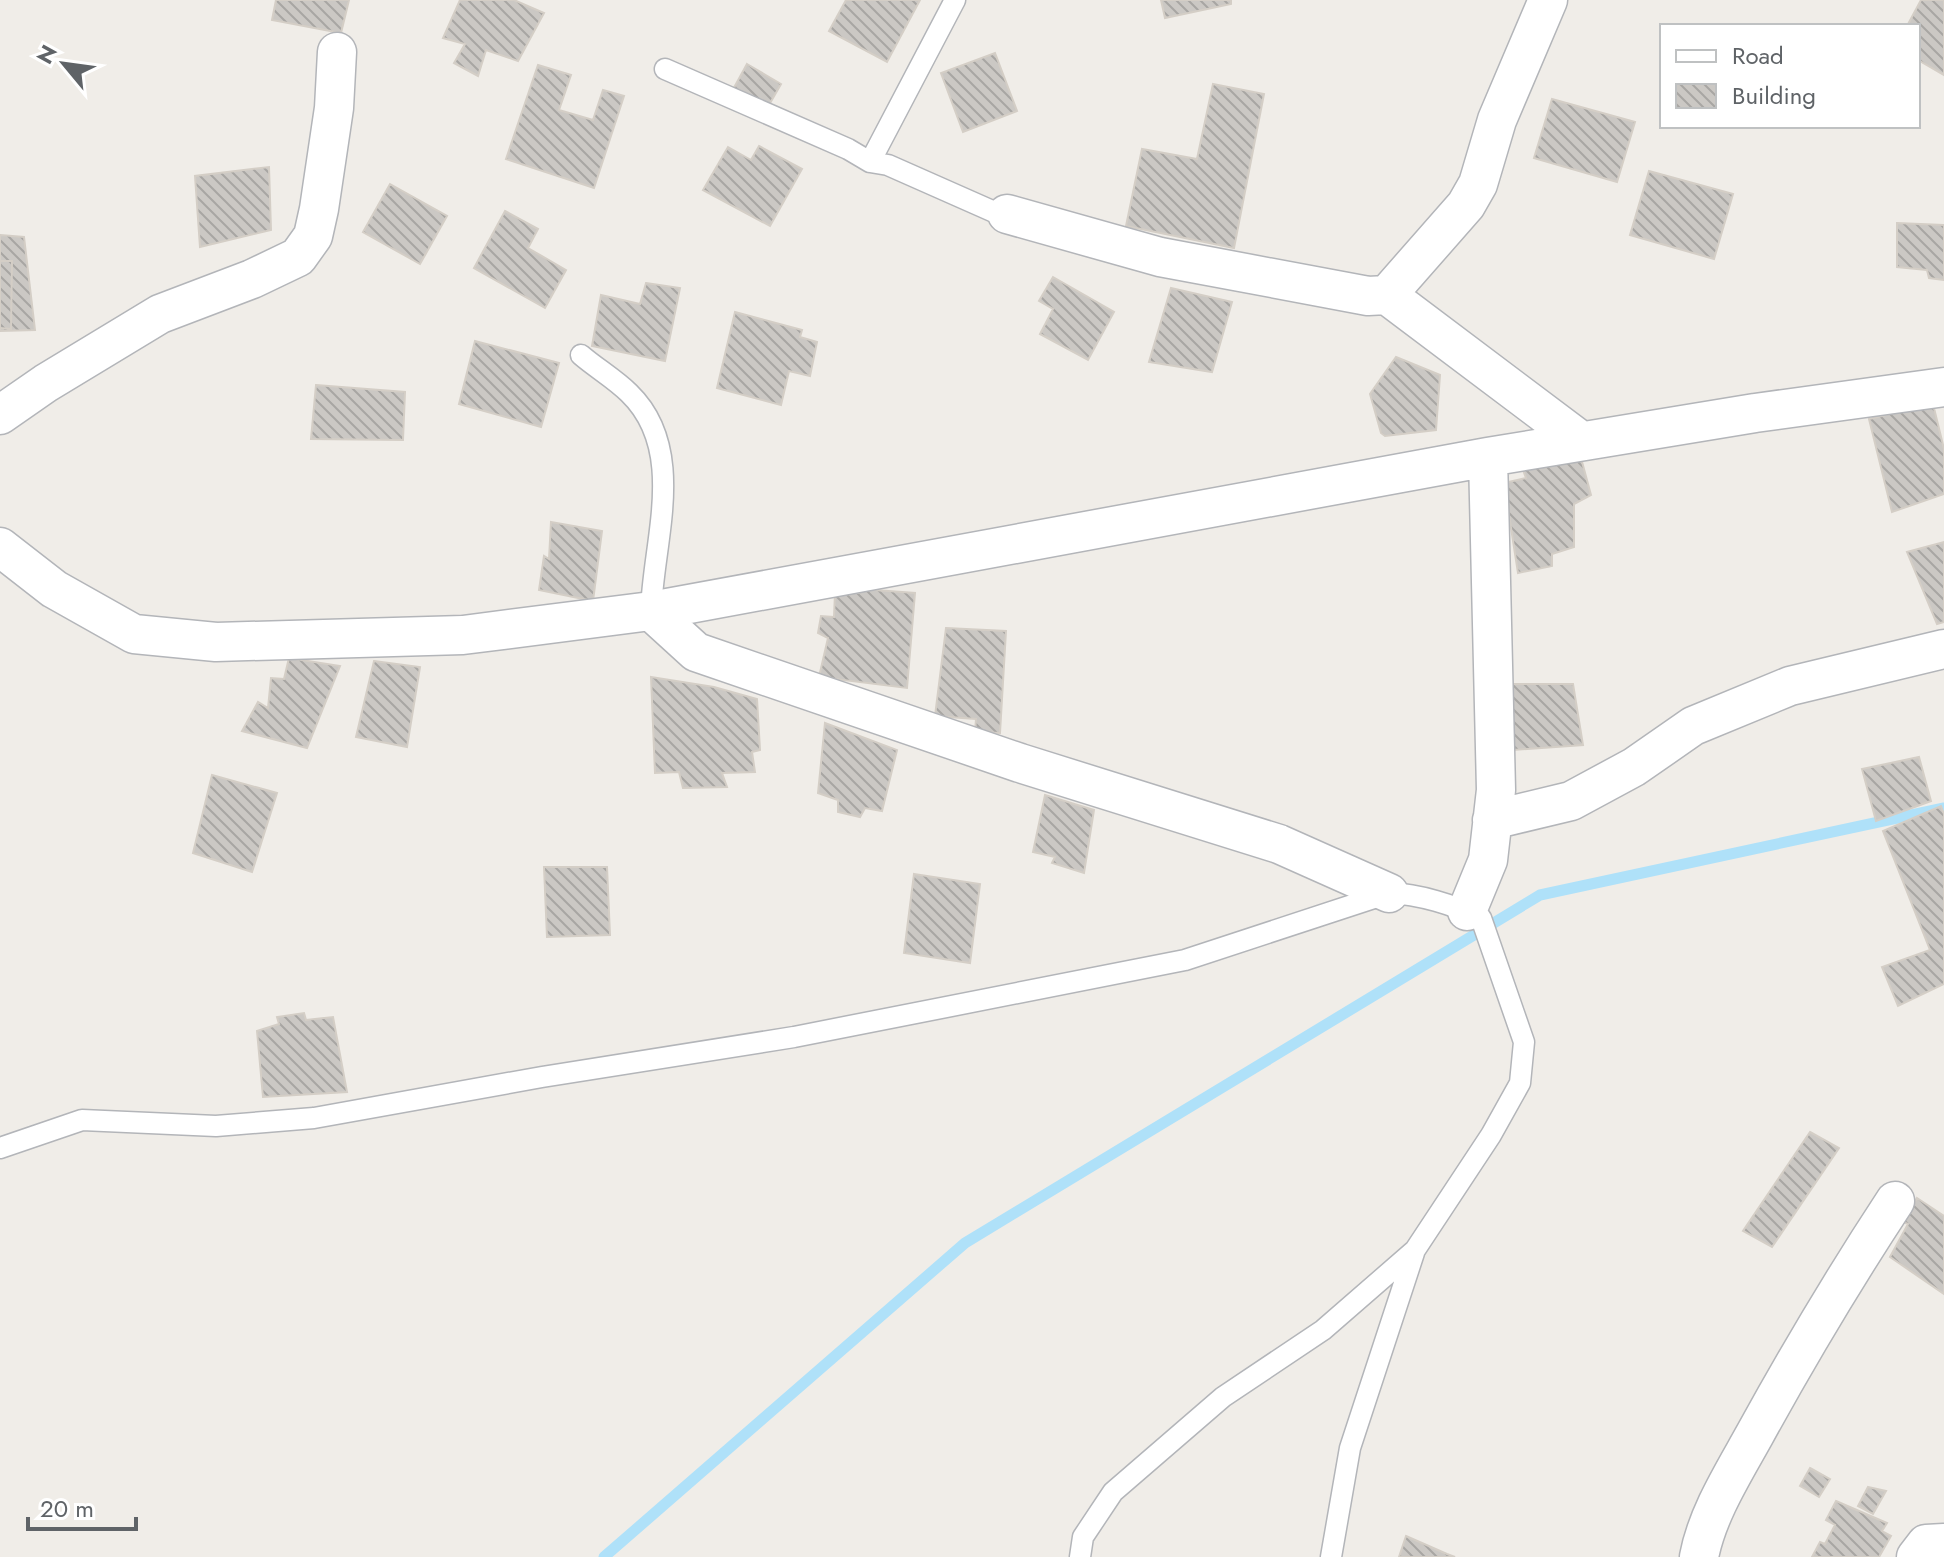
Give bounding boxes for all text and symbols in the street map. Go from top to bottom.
north arrow [24,24,104,104]
legend [1660,24,1920,128]
text: Road [1732,38,1784,73]
text: N [28,39,65,70]
text: Building [1732,78,1816,113]
scale bar [28,1481,136,1531]
text: 20 m [40,1491,94,1526]

